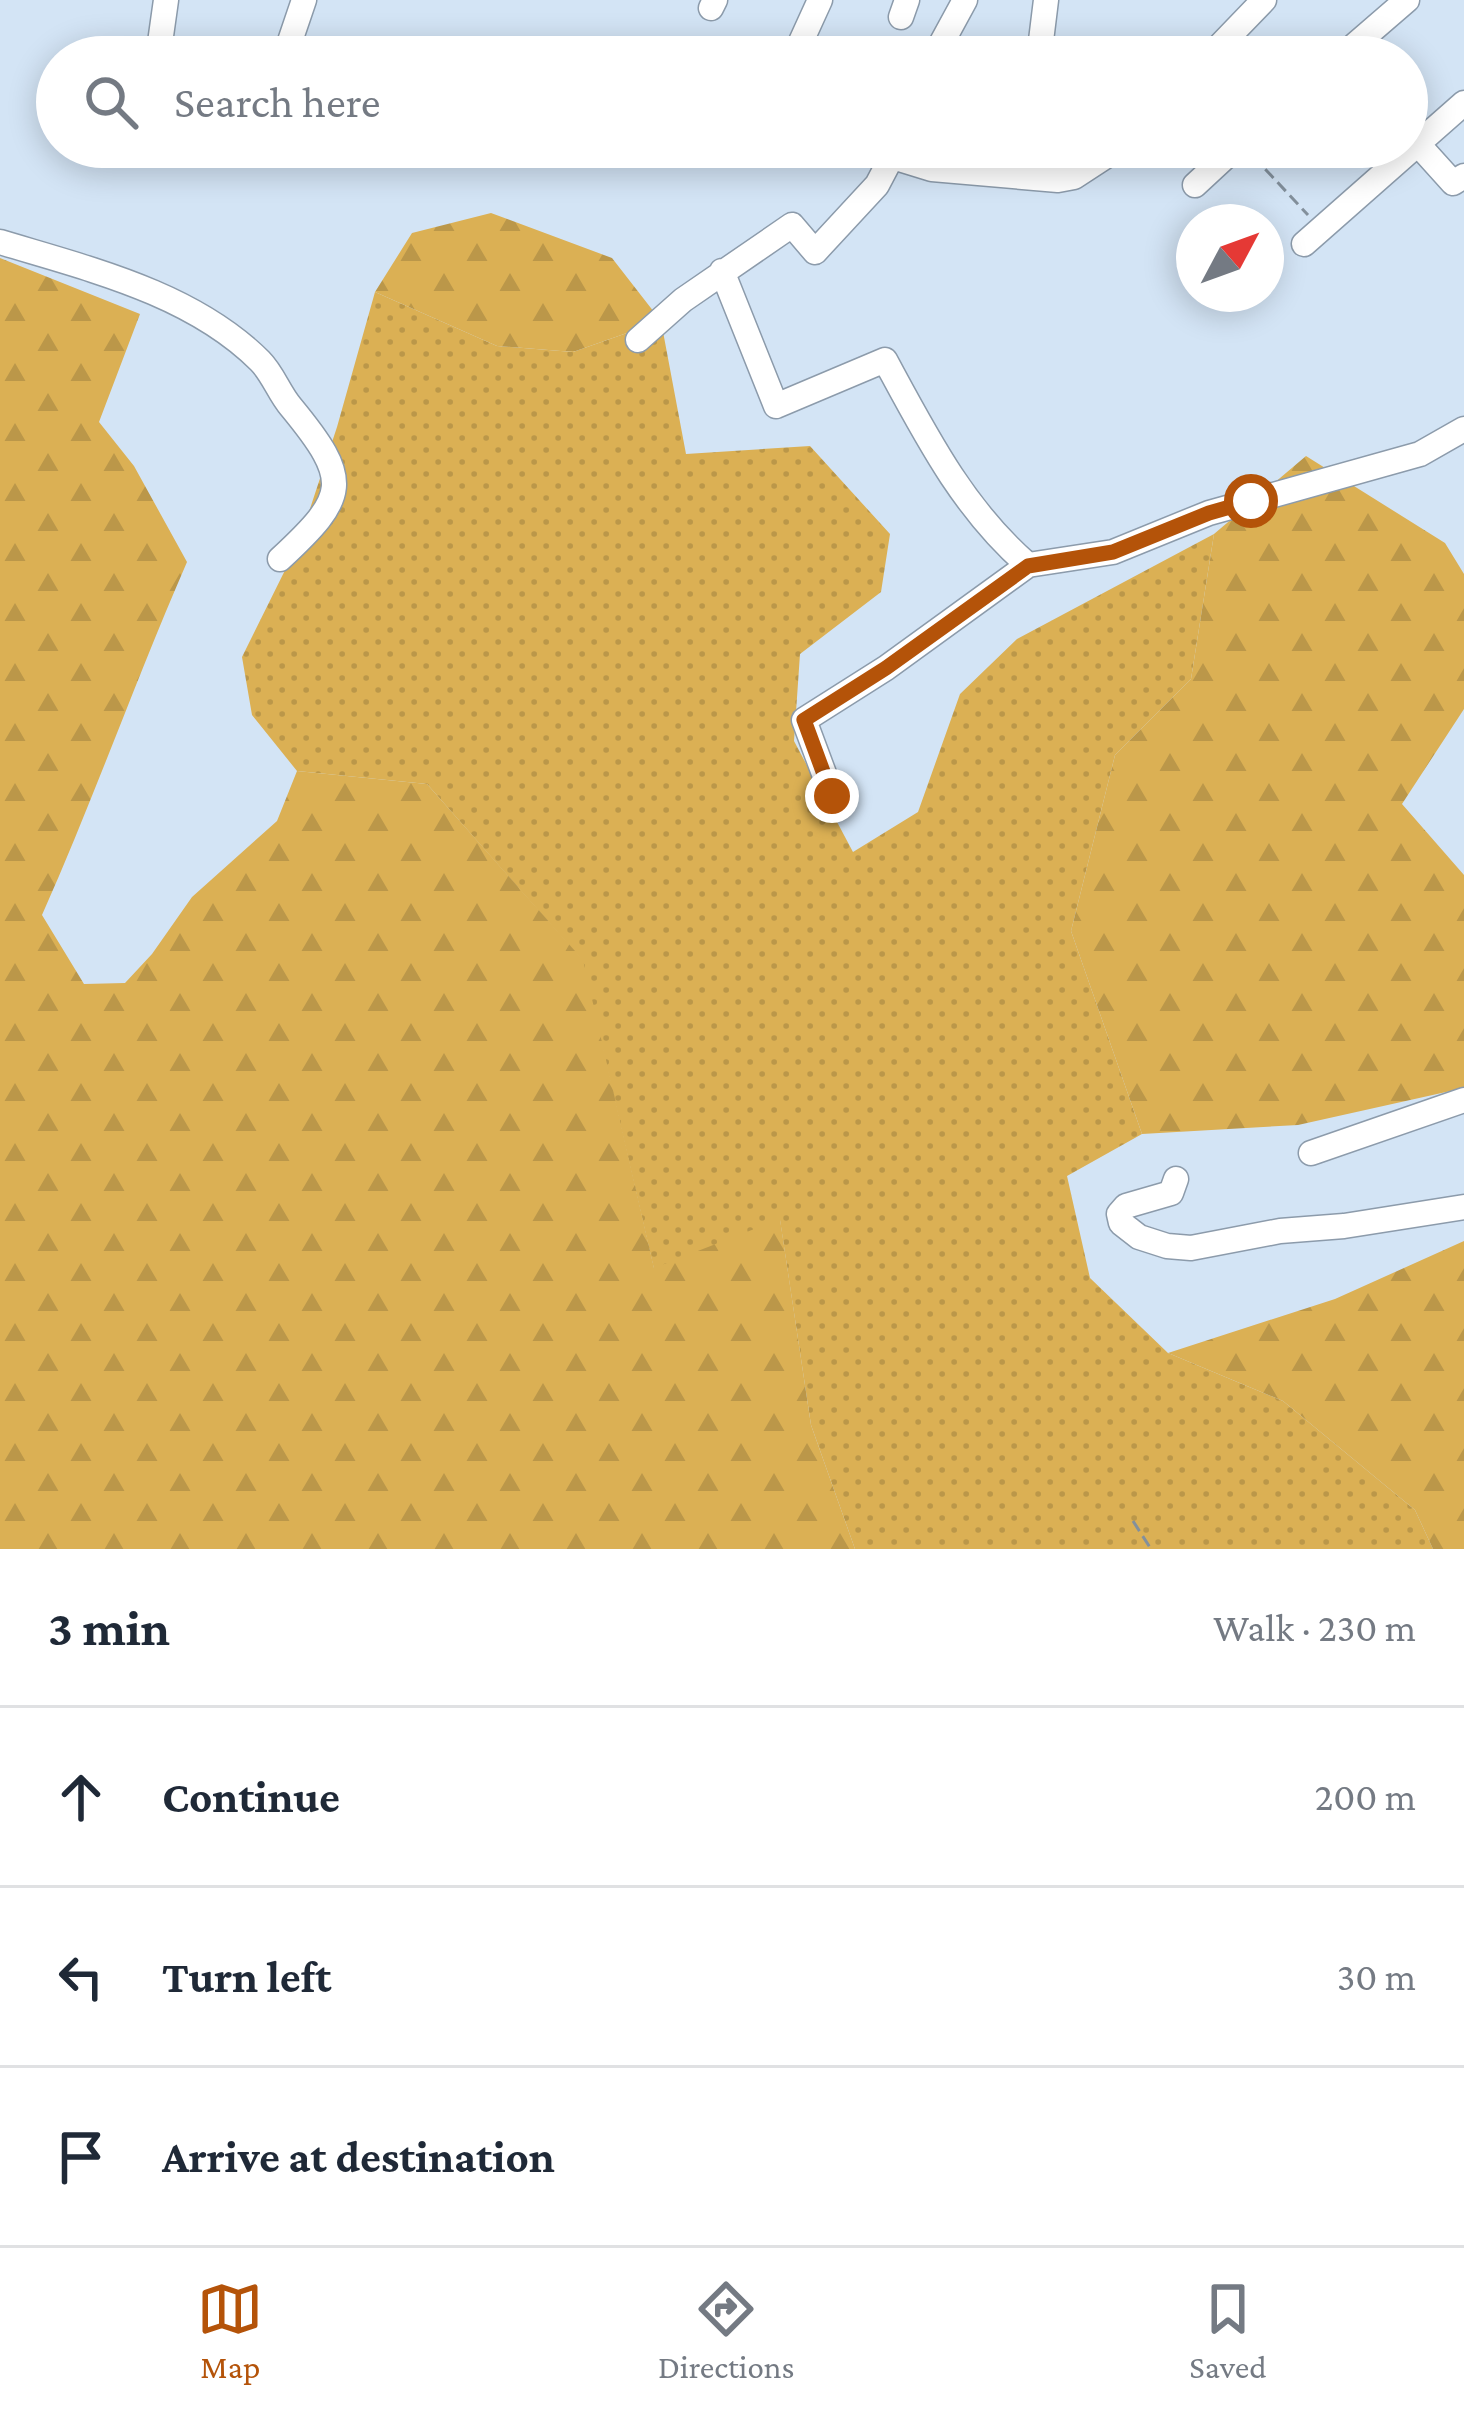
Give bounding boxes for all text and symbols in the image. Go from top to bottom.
search box [36,36,1428,168]
icon: search [78,69,144,135]
text: Search here [174,77,381,127]
north arrow [1176,204,1284,312]
route start [1224,474,1278,528]
route end [805,769,859,823]
text: 3 min [48,1599,170,1656]
text: Walk · 230 m [1213,1606,1416,1649]
icon: ahead [48,1764,114,1830]
text: Continue [162,1772,340,1822]
text: 200 m [1315,1775,1416,1818]
icon: left [48,1944,114,2010]
text: Turn left [162,1952,331,2002]
text: 30 m [1337,1955,1416,1998]
icon: arrive [48,2124,114,2190]
text: Arrive at destination [162,2132,555,2182]
tab: Map [197,2276,263,2385]
tab: Directions [658,2276,795,2385]
tab: Saved [1189,2276,1267,2385]

